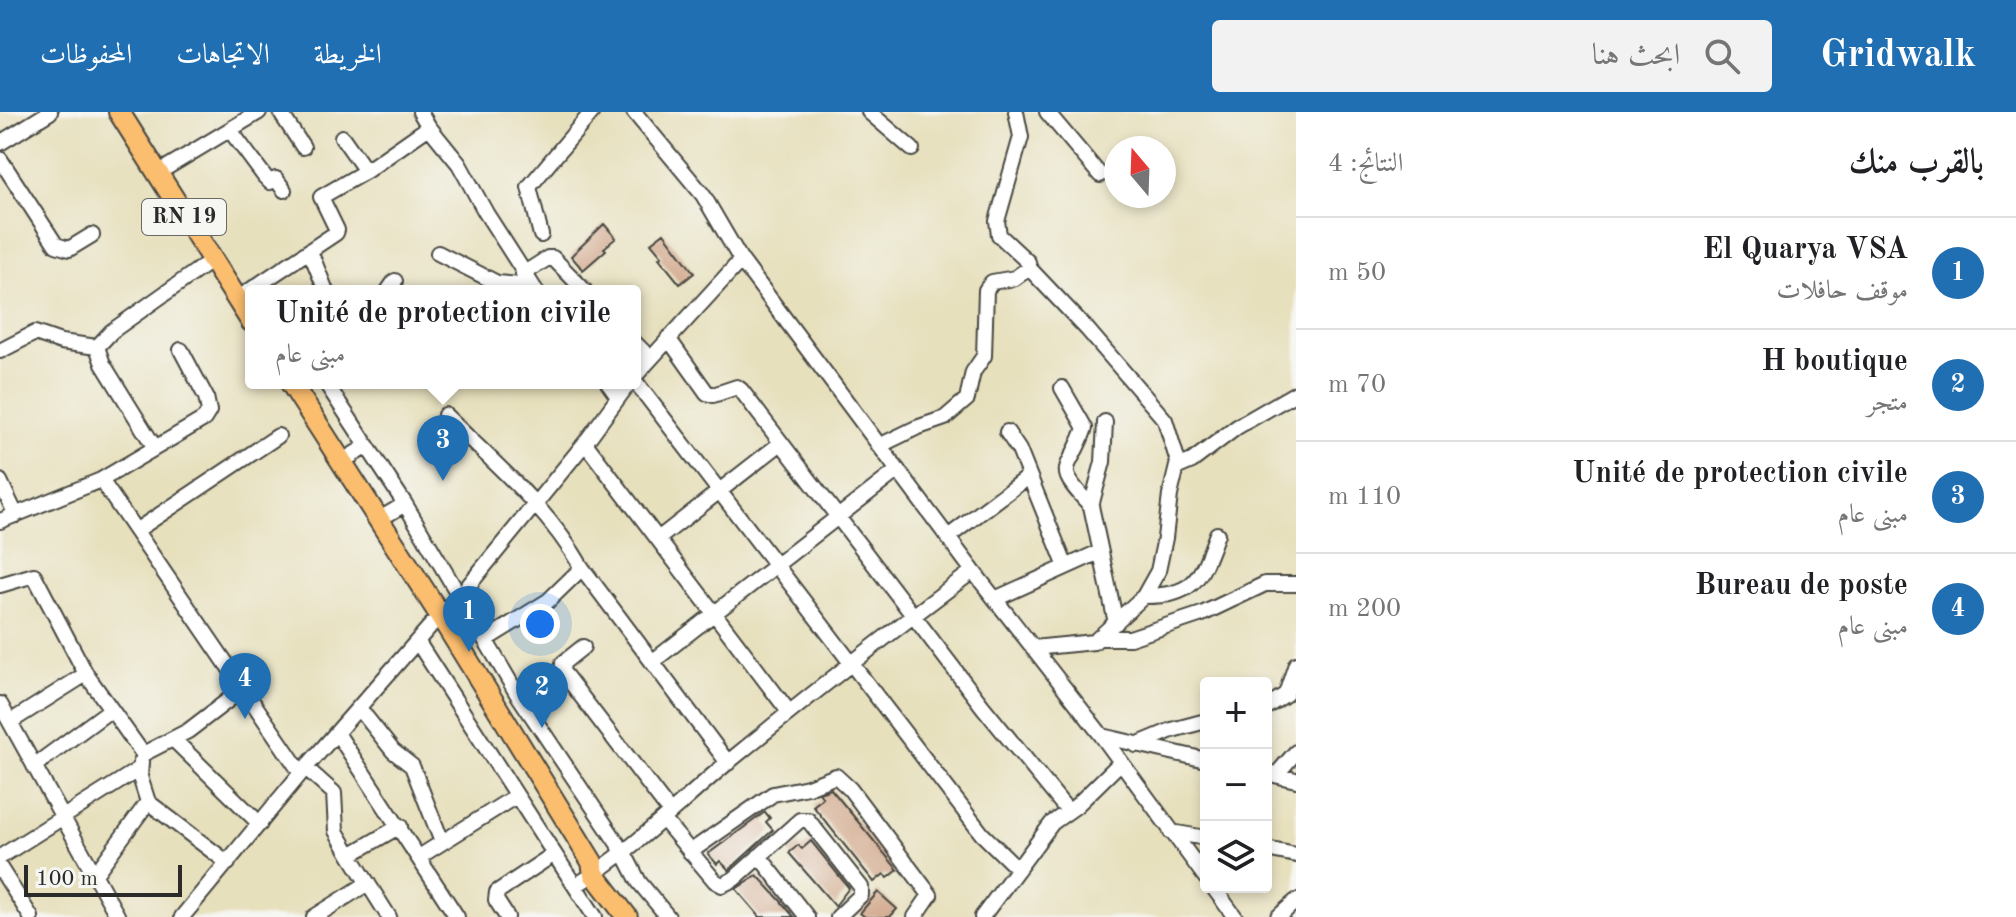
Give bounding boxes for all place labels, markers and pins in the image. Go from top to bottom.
pin: 3 [417,415,469,481]
pin: 1 [443,586,495,652]
pin: 4 [219,653,271,719]
pin: 2 [516,662,568,728]

